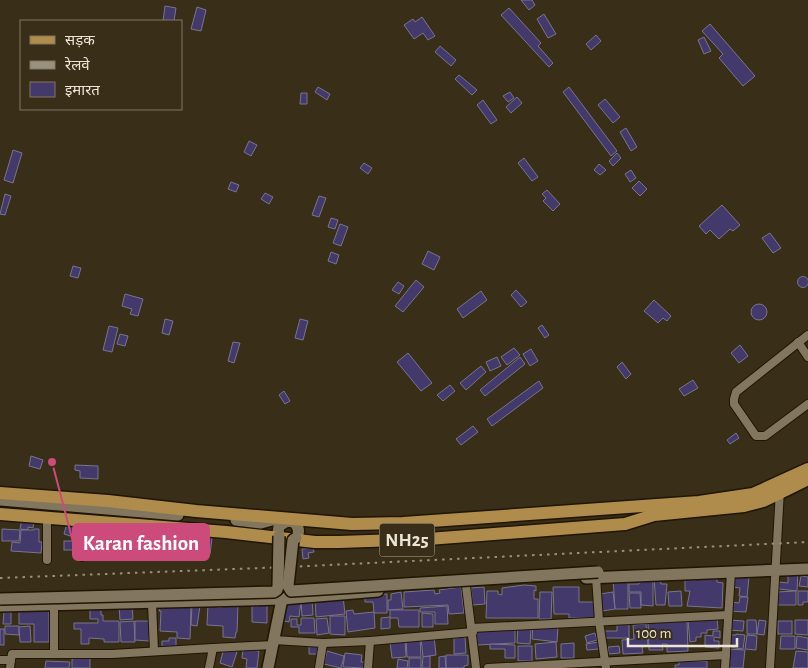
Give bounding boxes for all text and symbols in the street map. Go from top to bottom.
legend [20,20,182,110]
text: सड़क [65,33,95,48]
text: रेलवे [64,56,90,73]
text: इमारत [65,83,100,98]
callout: Karan fashion [73,524,209,560]
road number: NH25 [380,524,434,556]
text: Karan fashion [83,533,199,554]
scale bar [628,616,737,648]
text: 100 m [636,626,671,641]

